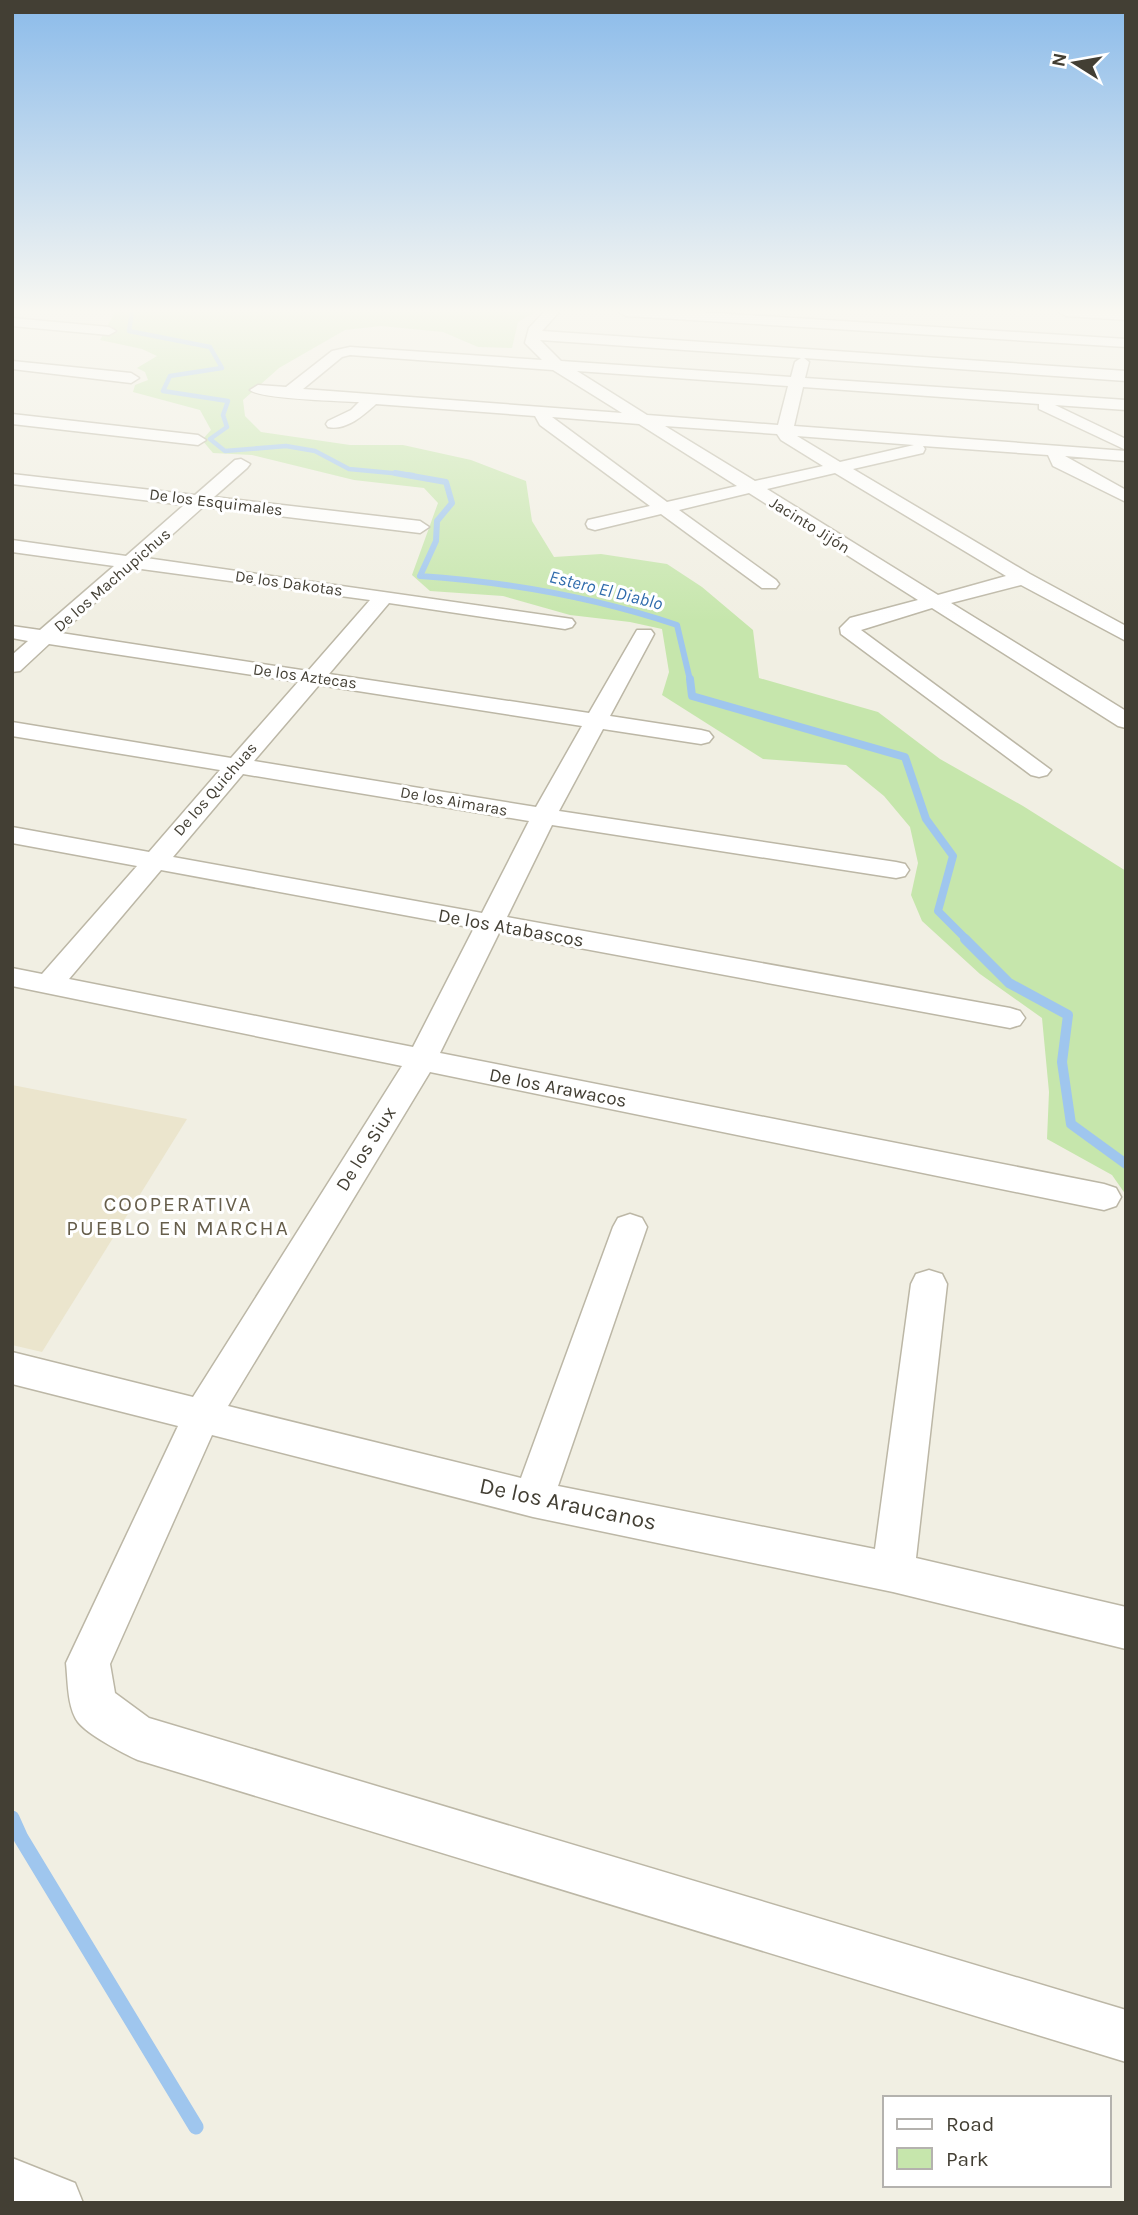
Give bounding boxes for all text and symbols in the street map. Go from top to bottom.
north arrow [1040,28,1110,98]
text: N [1047,51,1071,69]
street label: De los Esquimales [148,484,284,520]
street label: Jacinto Jijón [766,493,854,557]
street label: De los Machupichus [50,524,174,636]
water label: Estero El Diablo [547,565,665,615]
street label: De los Dakotas [234,566,344,600]
street label: De los Aztecas [252,659,358,693]
street label: De los Quichuas [169,738,261,840]
street label: De los Aimaras [399,782,509,820]
street label: De los Atabascos [437,904,585,952]
street label: De los Arawacos [487,1064,629,1112]
street label: De los Siux [331,1102,401,1195]
district label: COOPERATIVA PUEBLO EN MARCHA [66,1192,290,1240]
street label: De los Araucanos [477,1472,659,1536]
legend [883,2096,1110,2187]
text: Road [946,2112,994,2136]
text: Park [946,2147,989,2171]

